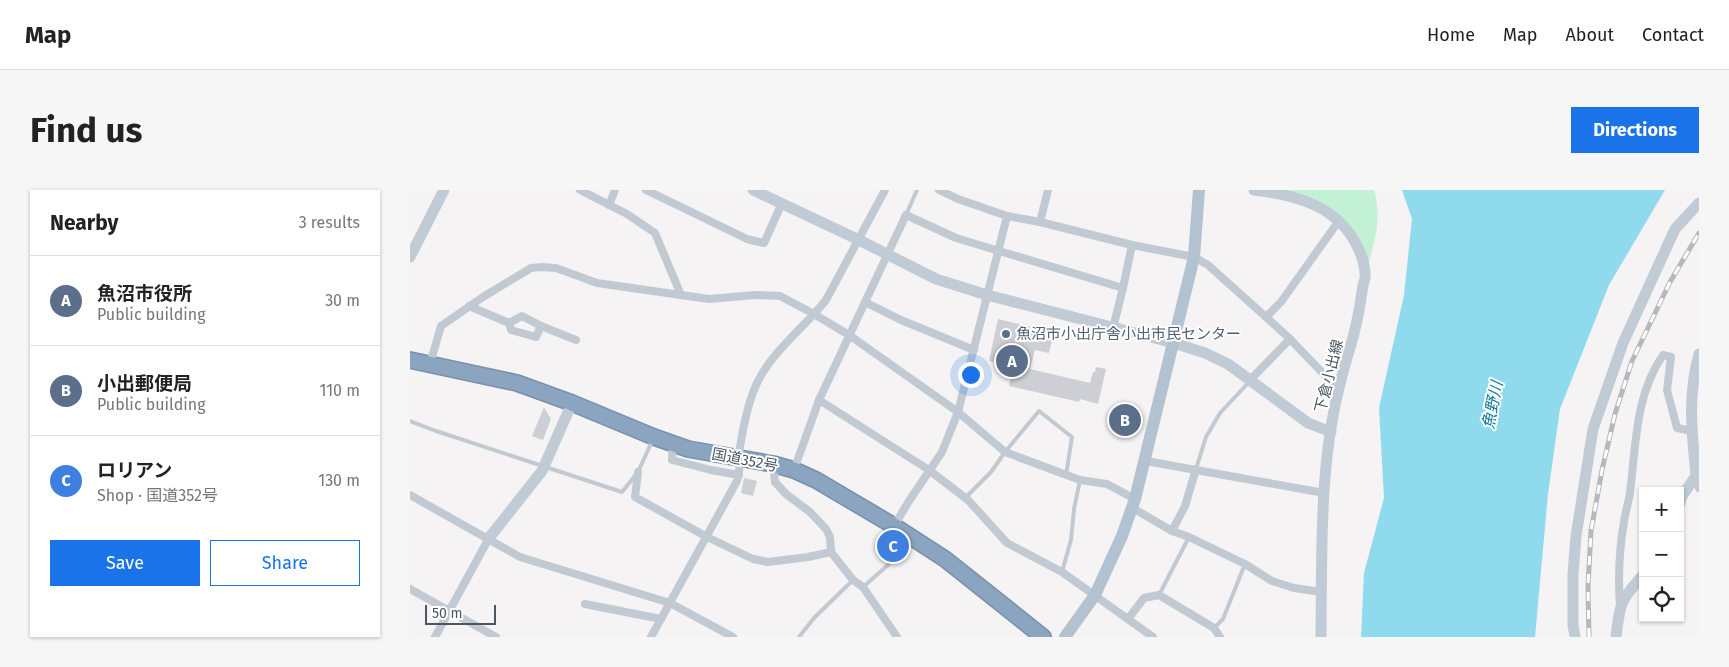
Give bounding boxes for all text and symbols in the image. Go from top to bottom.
text: Map [25,21,71,49]
text: Home [1427,24,1475,46]
text: Map [1503,24,1537,46]
text: About [1565,24,1614,46]
text: Contact [1642,24,1704,46]
button: Directions [1571,107,1699,153]
text: Find us [30,109,142,151]
text: Nearby [50,210,118,236]
text: 3 results [299,213,360,232]
text: 魚沼市役所 [97,282,192,305]
text: A [61,291,71,310]
text: 30 m [325,291,360,310]
text: Public building [97,305,205,324]
place label: 魚沼市小出庁舎小出市民センター [1016,325,1241,343]
marker: 魚沼市小出庁舎小出市民センター [1000,328,1012,340]
street label: 下倉小出線 [1311,337,1347,415]
pin: A [996,342,1028,380]
your location [958,362,984,388]
text: 小出郵便局 [97,372,192,395]
water label: 魚野川 [1479,378,1507,430]
text: B [61,381,71,400]
text: 110 m [319,381,360,400]
text: Public building [97,395,205,414]
pin: B [1109,401,1141,439]
street label: 国道352号 [710,445,780,475]
text: ロリアン [97,459,172,482]
text: C [61,471,71,490]
text: 130 m [318,471,360,490]
text: Shop · 国道352号 [97,486,218,505]
map controls [1639,487,1684,622]
button: + [1639,487,1684,532]
pin: C [877,527,909,565]
button: − [1639,532,1684,577]
button: Save [50,540,200,586]
button: Share [210,540,360,586]
button: locate [1639,577,1684,622]
scale bar [425,602,496,625]
text: 50 m [432,605,463,622]

